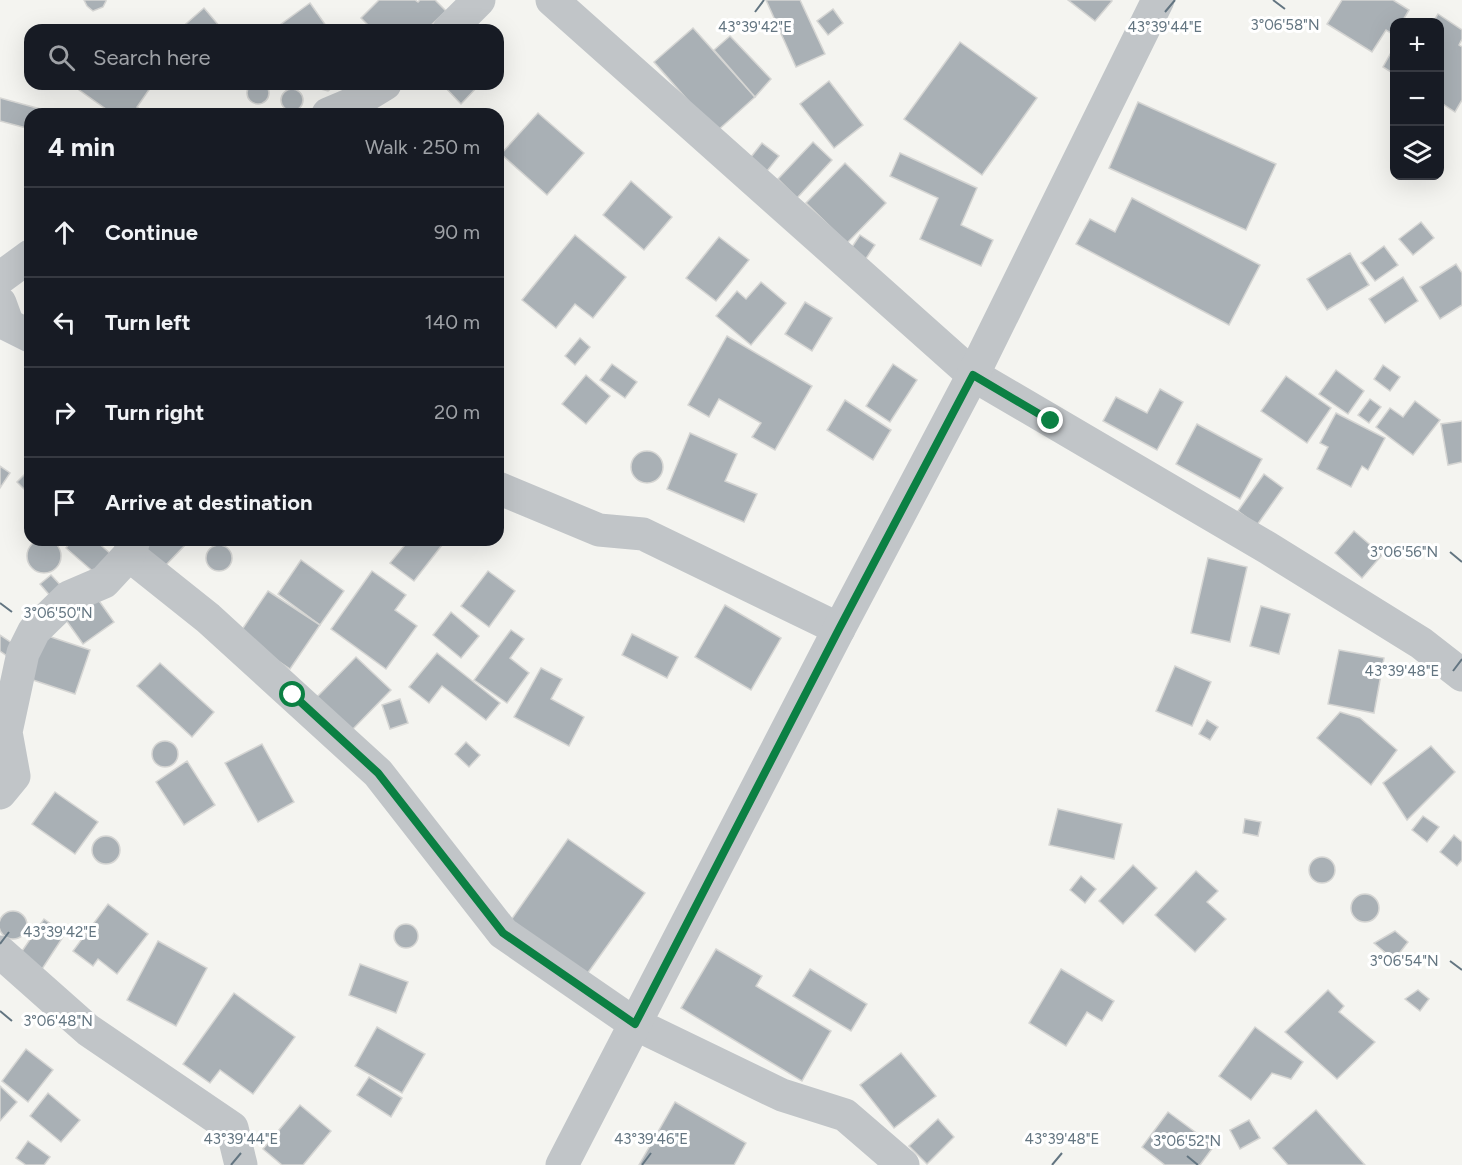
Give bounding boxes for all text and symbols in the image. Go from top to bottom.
text: 3°06'58"N [1250,16,1320,34]
text: 43°39'42"E [718,18,792,36]
text: 43°39'44"E [1128,18,1202,36]
map controls [1390,18,1444,180]
button: + [1390,18,1444,72]
search box [24,24,504,90]
icon: search [45,41,78,74]
text: Search here [93,44,211,71]
button: − [1390,72,1444,126]
button: layers [1390,126,1444,180]
text: 4 min [48,131,115,163]
text: Walk · 250 m [365,135,480,159]
icon: ahead [48,216,81,249]
text: Continue [105,219,198,246]
text: 90 m [434,220,480,244]
icon: left [48,306,81,339]
text: Turn left [105,309,191,336]
text: 140 m [425,310,480,334]
icon: right [48,396,81,429]
text: Turn right [105,399,204,426]
text: 20 m [434,400,480,424]
route end [1037,407,1063,433]
icon: arrive [48,486,81,519]
text: Arrive at destination [105,489,313,516]
text: 3°06'56"N [1370,543,1438,561]
text: 3°06'50"N [23,604,93,622]
text: 43°39'48"E [1365,662,1439,680]
route start [279,681,305,707]
text: 43°39'42"E [23,923,97,941]
text: 3°06'54"N [1369,952,1439,970]
text: 3°06'48"N [23,1012,93,1030]
text: 43°39'44"E [204,1130,278,1148]
text: 43°39'46"E [614,1130,688,1148]
text: 43°39'48"E [1025,1130,1099,1148]
text: 3°06'52"N [1153,1132,1221,1150]

